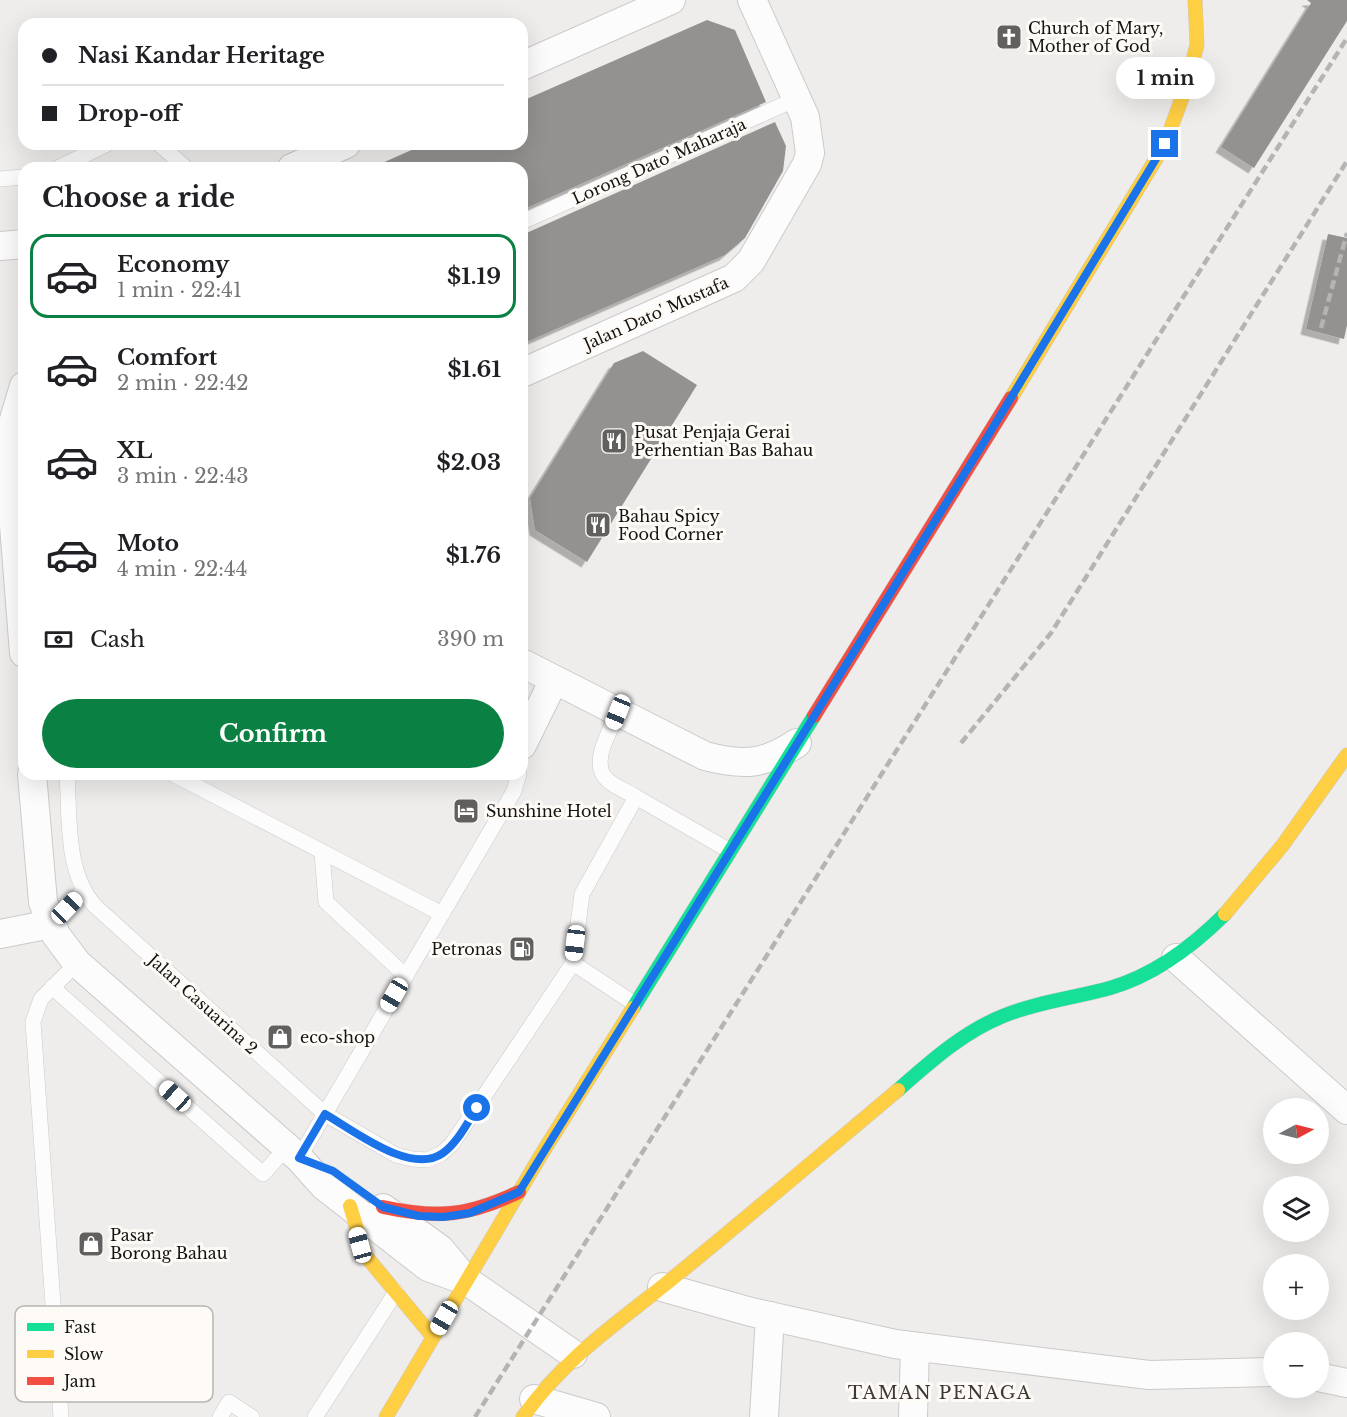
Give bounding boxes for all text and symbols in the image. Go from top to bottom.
place label: Church of Mary, Mother of God [1028,18,1163,56]
church icon: Church of Mary, Mother of God [994,22,1024,52]
text: Nasi Kandar Heritage [78,42,325,69]
callout: 1 min [1116,57,1214,99]
text: 1 min [1137,66,1194,90]
text: Drop-off [78,100,180,127]
street label: Lorong Dato' Maharaja [569,114,749,208]
route end [1151,130,1178,157]
text: Choose a ride [42,181,235,214]
icon: car [45,249,99,303]
text: Economy [117,251,229,278]
text: $1.19 [447,263,501,290]
street label: Jalan Dato' Mustafa [579,272,732,355]
text: 1 min · 22:41 [117,278,242,302]
icon: car [45,342,99,396]
text: Comfort [117,344,217,371]
text: $1.61 [447,356,501,383]
text: 2 min · 22:42 [117,371,249,395]
place label: Pusat Penjaja Gerai Perhentian Bas Bahau [634,422,813,460]
restaurant icon: Pusat Penjaja Gerai Perhentian Bas Bahau [599,426,629,456]
icon: car [45,435,99,489]
text: XL [117,437,152,464]
text: $2.03 [437,449,501,476]
text: 3 min · 22:43 [117,464,249,488]
place label: Bahau Spicy Food Corner [618,506,724,544]
restaurant icon: Bahau Spicy Food Corner [583,510,613,540]
icon: car [45,528,99,582]
text: Moto [117,530,179,557]
text: $1.76 [446,542,501,569]
text: 4 min · 22:44 [117,557,247,581]
icon: cash [42,623,75,656]
text: Cash [90,626,145,653]
text: 390 m [437,627,504,651]
car [603,692,633,732]
button: Confirm [42,699,504,768]
hotel icon: Sunshine Hotel [451,796,481,826]
place label: Sunshine Hotel [486,801,612,821]
car [48,889,86,927]
car [564,924,586,962]
fuel station icon: Petronas [507,934,537,964]
place label: Petronas [431,939,502,959]
street label: Jalan Casuarina 2 [143,948,262,1058]
car [377,975,411,1015]
shop icon: eco-shop [265,1022,295,1052]
place label: eco-shop [300,1027,375,1047]
car [156,1077,194,1115]
route start [463,1094,490,1121]
north arrow [1263,1098,1329,1164]
map controls [1263,1098,1329,1398]
button: layers [1263,1176,1329,1242]
place label: Pasar Borong Bahau [110,1225,228,1263]
car [347,1225,373,1265]
shop icon: Pasar Borong Bahau [76,1229,106,1259]
button: + [1263,1254,1329,1320]
car [427,1298,461,1338]
legend [15,1306,213,1402]
text: Fast [64,1317,96,1337]
button: − [1263,1332,1329,1398]
text: Slow [64,1344,104,1364]
text: Jam [62,1371,96,1391]
district label: TAMAN PENAGA [848,1382,1032,1404]

